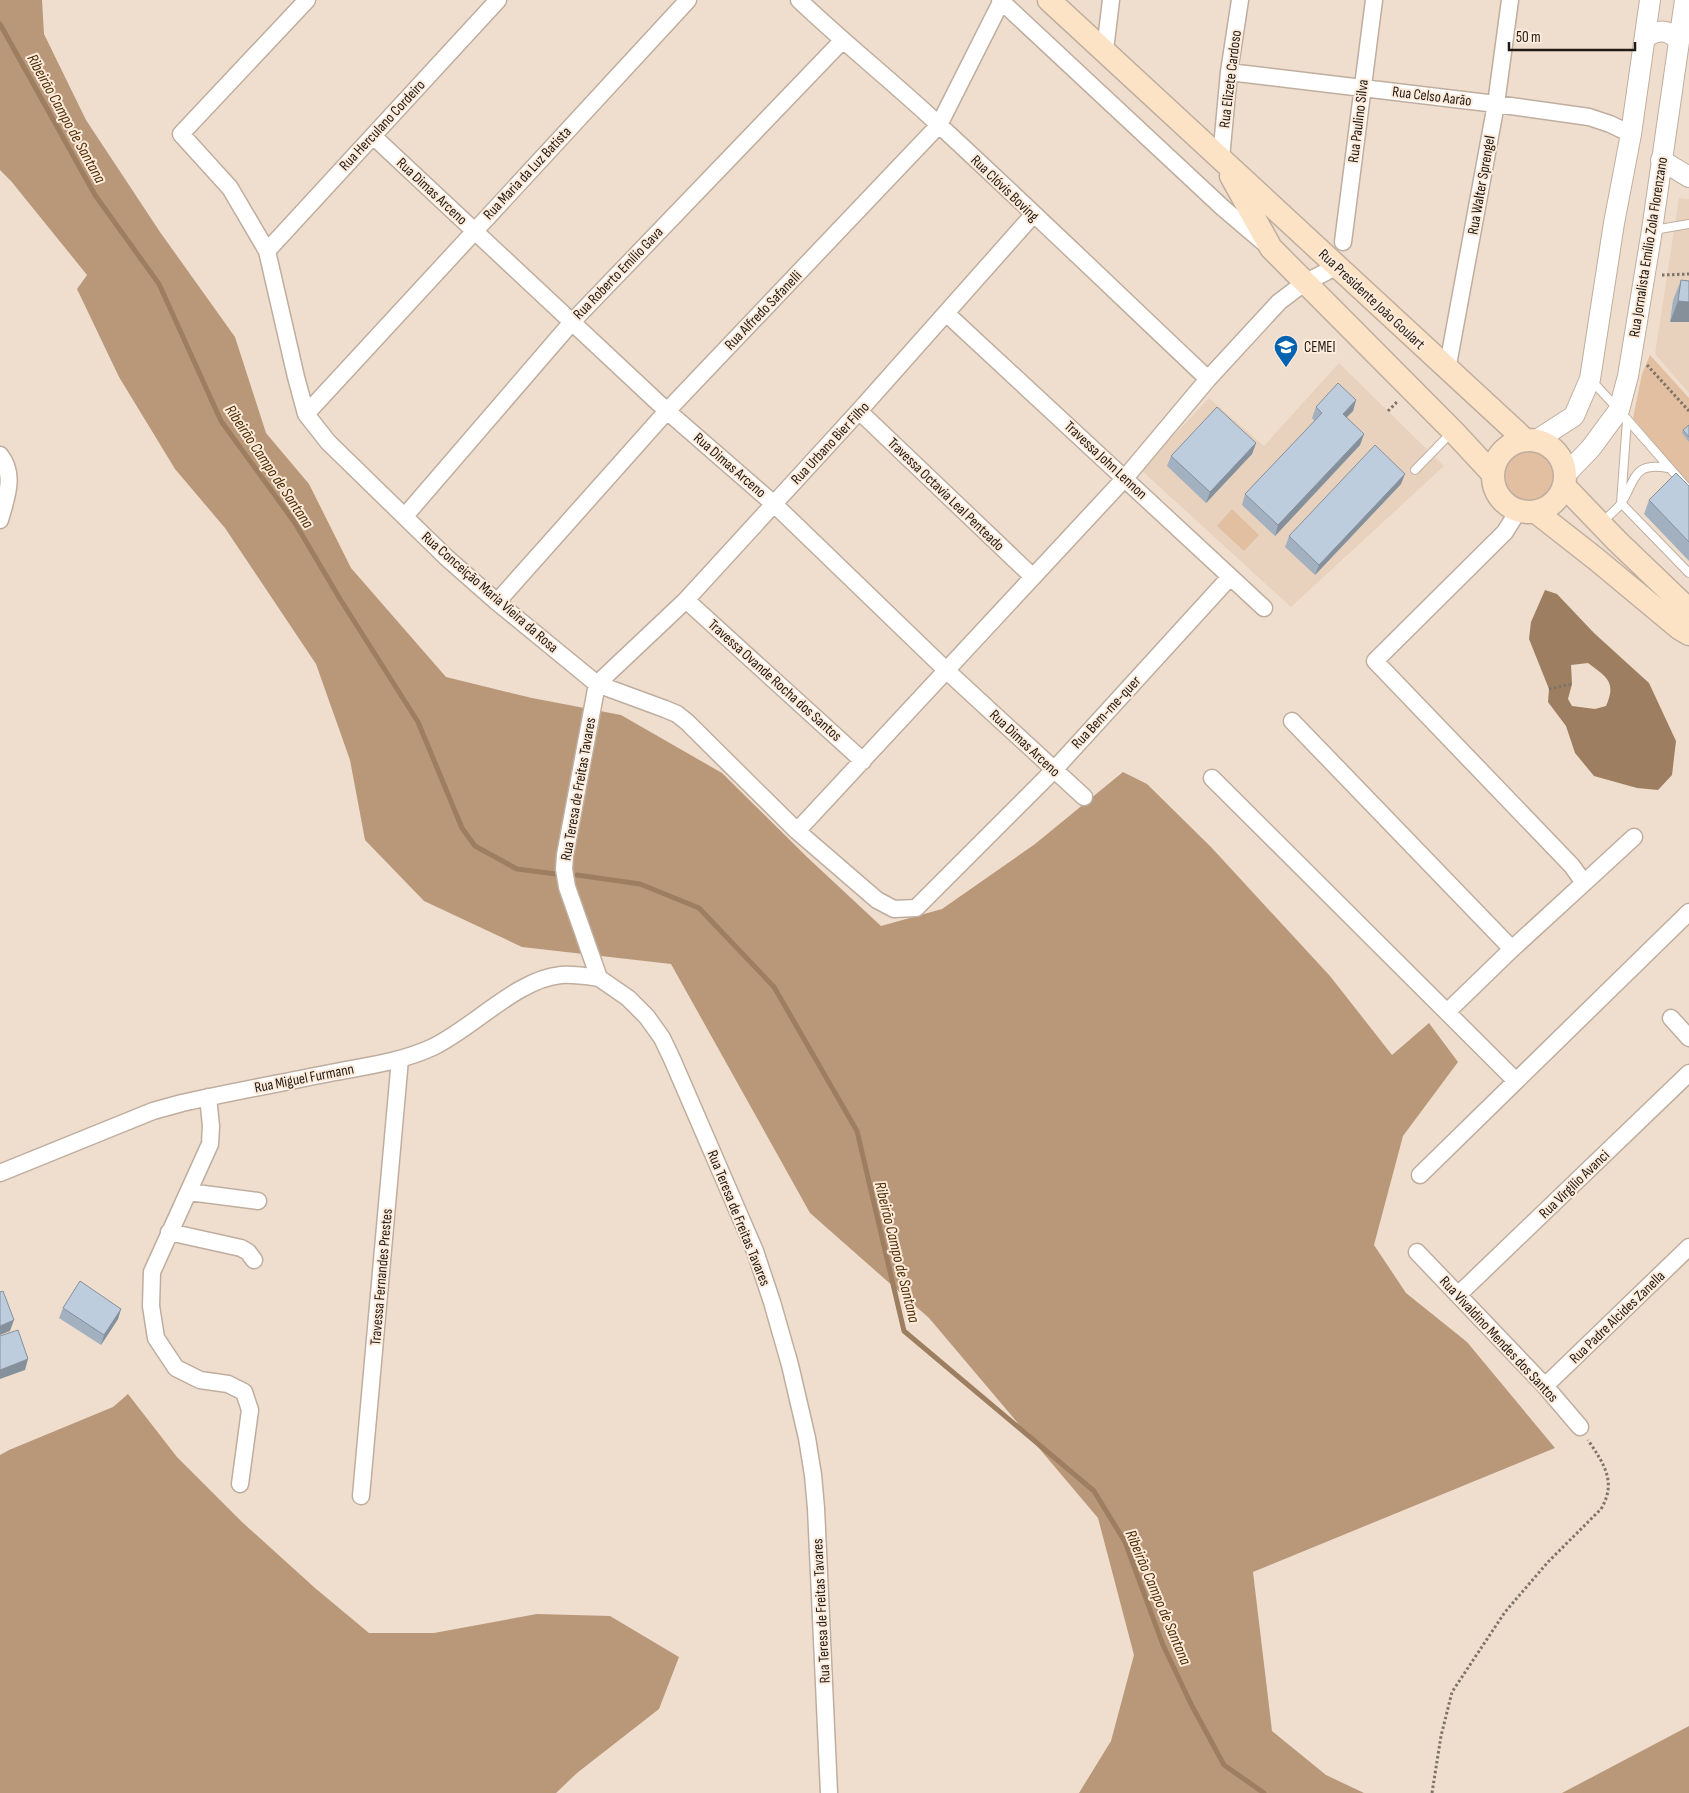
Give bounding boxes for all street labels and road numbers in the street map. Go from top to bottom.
street label: Rua Elizete Cardoso [1215,29,1246,129]
street label: Rua Herculano Cordeiro [335,76,429,175]
street label: Rua Paulino Silva [1344,78,1373,164]
street label: Rua Celso Aarão [1391,82,1473,111]
street label: Rua Maria da Luz Batista [479,123,576,224]
street label: Rua Walter Sprengel [1463,134,1500,236]
street label: Rua Clóvis Boving [967,151,1043,226]
street label: Rua Dimas Arceno [392,154,471,229]
street label: Rua Jornalista Emílio Zola Florenzano [1625,156,1672,339]
street label: Rua Roberto Emílio Gava [569,223,668,324]
street label: Rua Presidente João Goulart [1314,245,1429,354]
street label: Rua Alfredo Safanelli [721,266,806,354]
street label: Rua Urbano Bier Filho [787,398,874,489]
street label: Travessa John Lennon [1060,417,1151,504]
street label: Rua Dimas Arceno [689,429,770,502]
street label: Travessa Octavia Leal Penteado [883,434,1008,555]
street label: Rua Conceição Maria Vieira da Rosa [417,528,562,657]
street label: Travessa Ovande Rocha dos Santos [704,615,846,746]
street label: Rua Bem-me-quer [1068,671,1146,753]
street label: Rua Dimas Arceno [985,706,1064,781]
street label: Rua Teresa de Freitas Tavares [557,716,600,862]
street label: Rua Miguel Furmann [253,1060,355,1097]
street label: Rua Virgílio Avanci [1535,1146,1614,1223]
street label: Rua Teresa de Freitas Tavares [703,1147,774,1289]
street label: Travessa Fernandes Prestes [366,1208,397,1346]
street label: Rua Padre Alcides Zanella [1565,1267,1669,1368]
street label: Rua Vivaldino Mendes dos Santos [1435,1272,1562,1406]
street label: Rua Teresa de Freitas Tavares [808,1538,835,1684]

